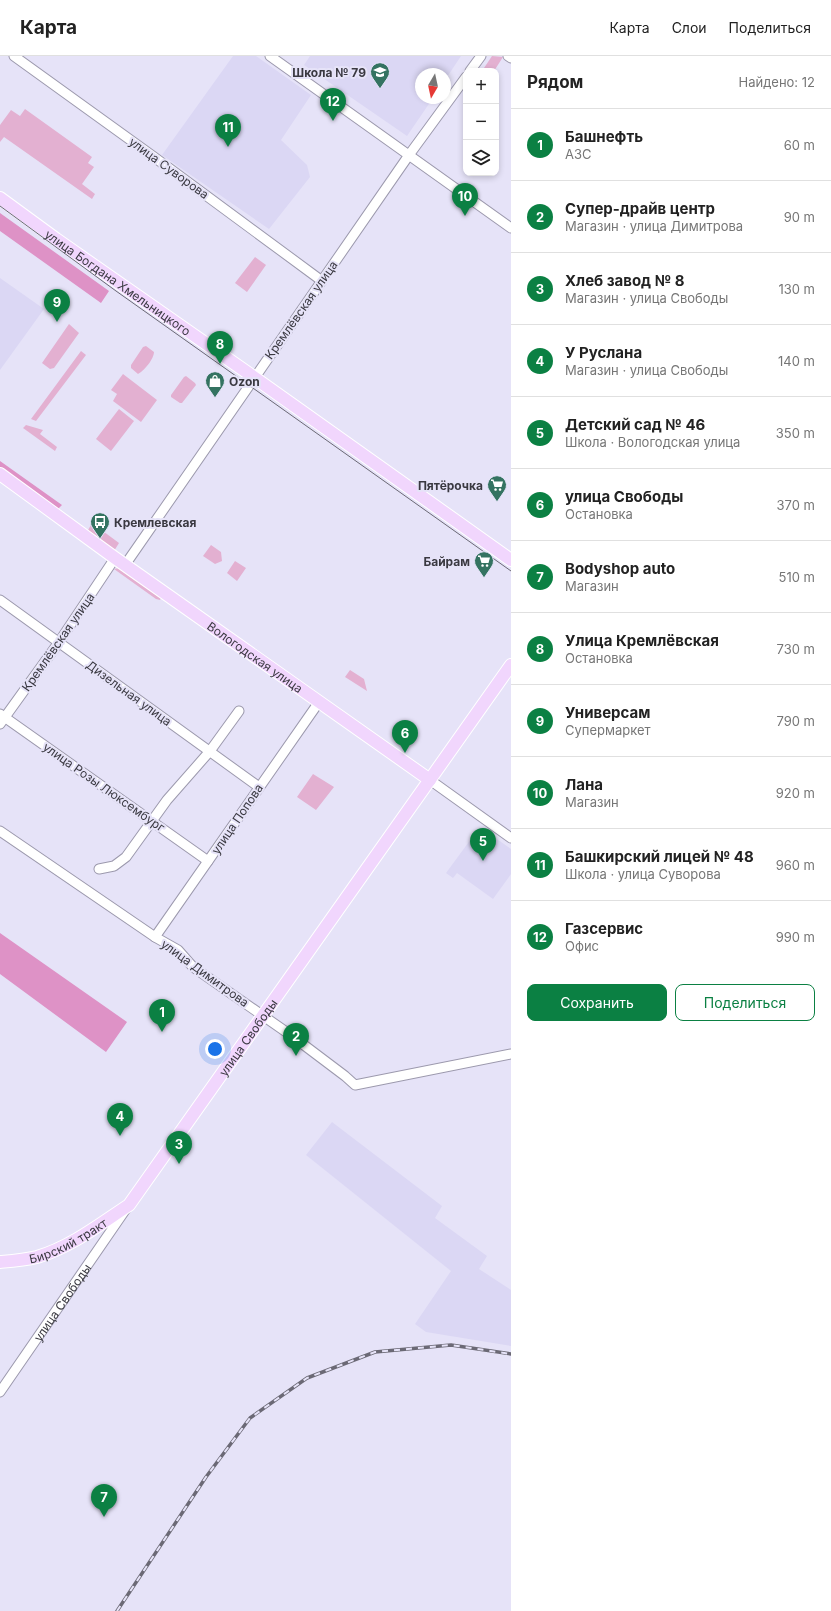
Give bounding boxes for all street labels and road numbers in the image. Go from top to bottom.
street label: улица Суворова [126,134,212,202]
street label: улица Богдана Хмельницкого [42,226,194,338]
street label: Кремлёвская улица [261,258,341,362]
street label: Кремлёвская улица [18,590,98,694]
street label: Вологодская улица [205,618,306,696]
street label: Дизельная улица [84,657,174,729]
street label: улица Розы Люксембург [40,739,168,835]
street label: улица Попова [208,781,266,857]
street label: улица Димитрова [158,936,252,1010]
street label: улица Свободы [215,996,280,1079]
street label: Бирский тракт [28,1215,110,1266]
street label: улица Свободы [30,1261,94,1344]

